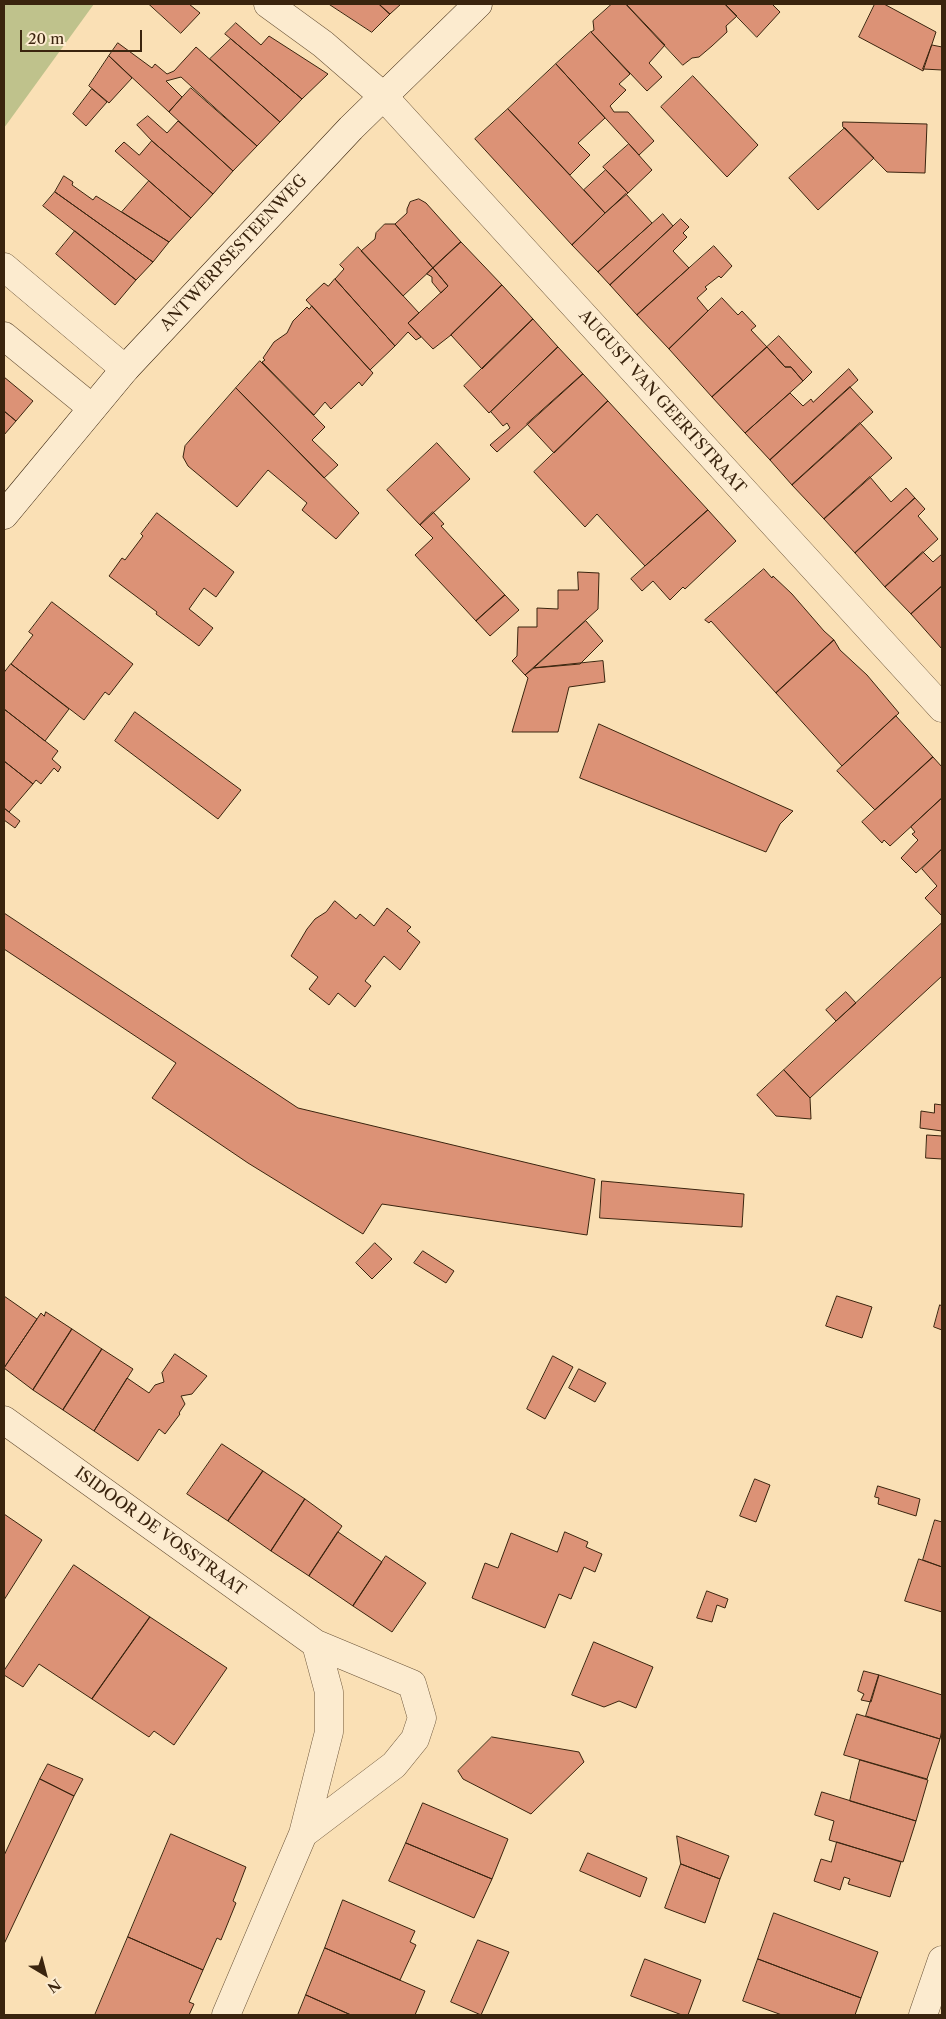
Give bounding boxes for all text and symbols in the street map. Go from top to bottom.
scale bar [22,20,145,52]
text: 20 m [28,29,64,48]
street label: ANTWERPSESTEENWEG [156,171,312,335]
street label: AUGUST VAN GEERTSTRAAT [575,306,749,498]
street label: ISIDOOR DE VOSSTRAAT [71,1463,249,1601]
north arrow [20,1949,70,1999]
text: N [44,1975,64,1997]

